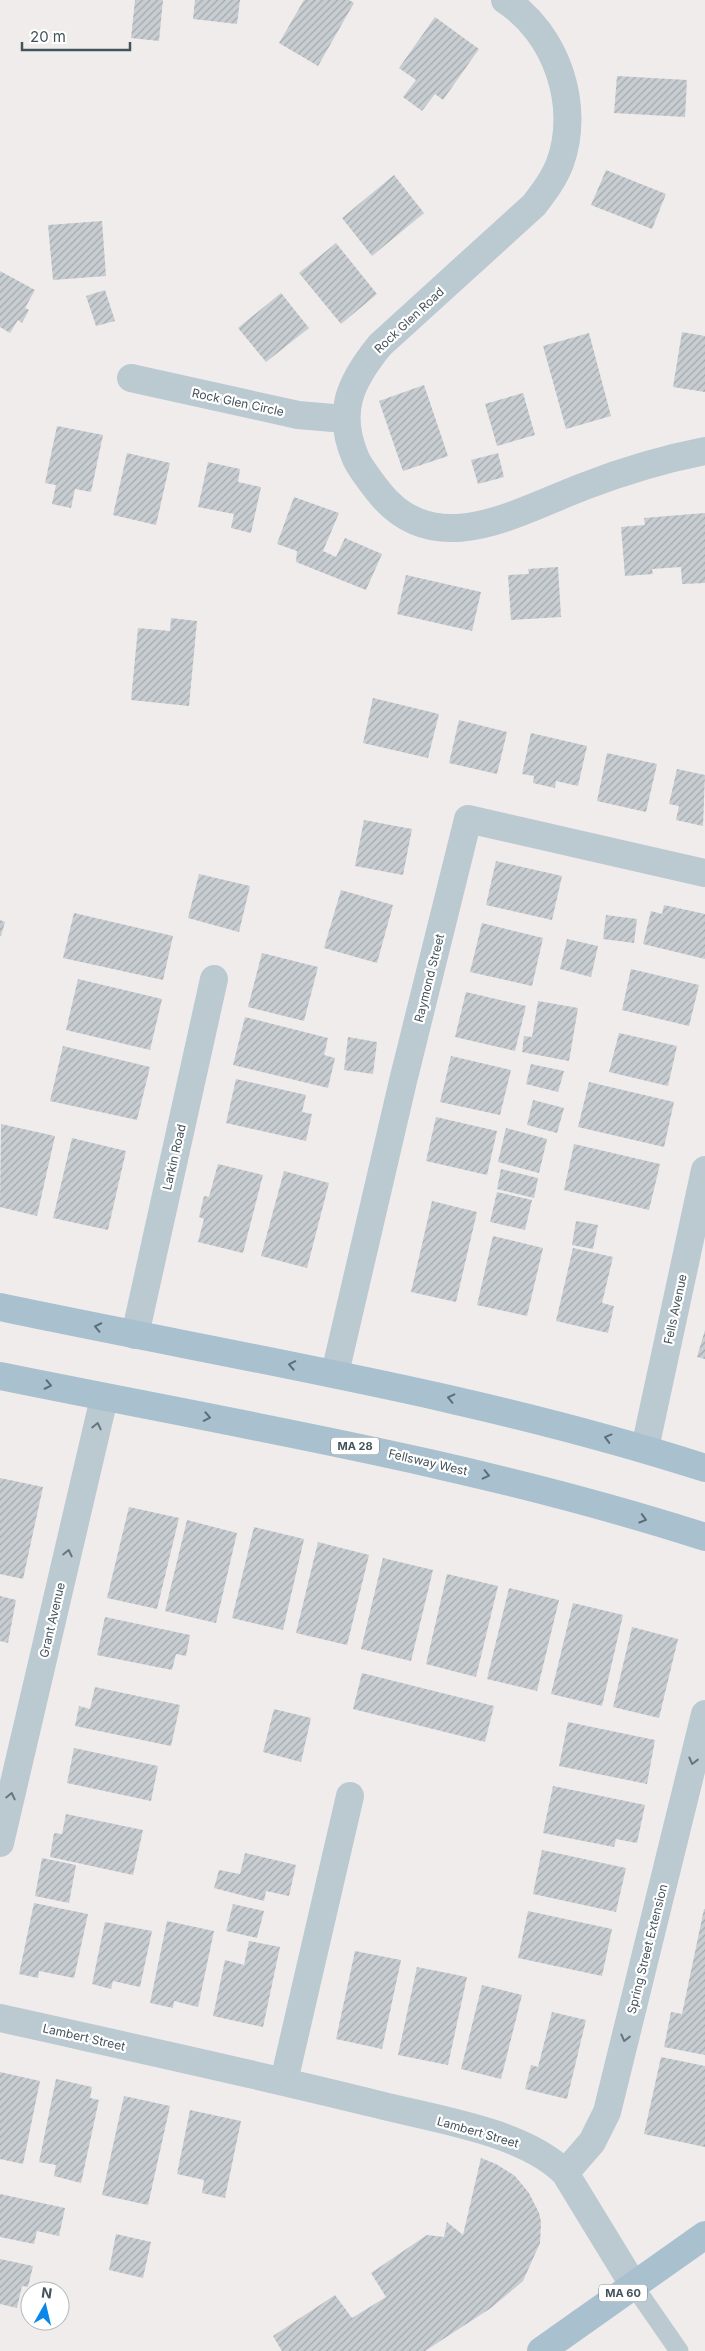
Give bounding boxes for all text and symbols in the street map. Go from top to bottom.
scale bar [22,20,130,52]
text: 20 m [30,27,66,46]
street label: Rock Glen Road [371,284,447,356]
street label: Rock Glen Circle [191,385,285,419]
street label: Raymond Street [411,932,447,1024]
street label: Larkin Road [159,1123,189,1191]
street label: Fells Avenue [660,1273,690,1345]
one-way arrow [93,1323,102,1333]
one-way arrow [287,1360,296,1371]
one-way arrow [43,1380,52,1390]
one-way arrow [446,1393,455,1404]
one-way arrow [203,1411,212,1422]
one-way arrow [91,1421,102,1430]
one-way arrow [605,1434,613,1444]
road number: MA 28 [331,1438,379,1454]
street label: Fellsway West [387,1446,469,1478]
one-way arrow [482,1469,491,1480]
one-way arrow [638,1513,646,1523]
one-way arrow [62,1548,73,1557]
street label: Grant Avenue [36,1581,68,1659]
one-way arrow [688,1757,699,1766]
one-way arrow [5,1792,16,1800]
street label: Spring Street Extension [624,1883,670,2015]
street label: Lambert Street [41,2020,127,2054]
one-way arrow [620,2033,631,2042]
street label: Lambert Street [435,2113,521,2151]
north arrow [20,2281,70,2331]
text: N [40,2283,53,2302]
road number: MA 60 [599,2284,647,2302]

